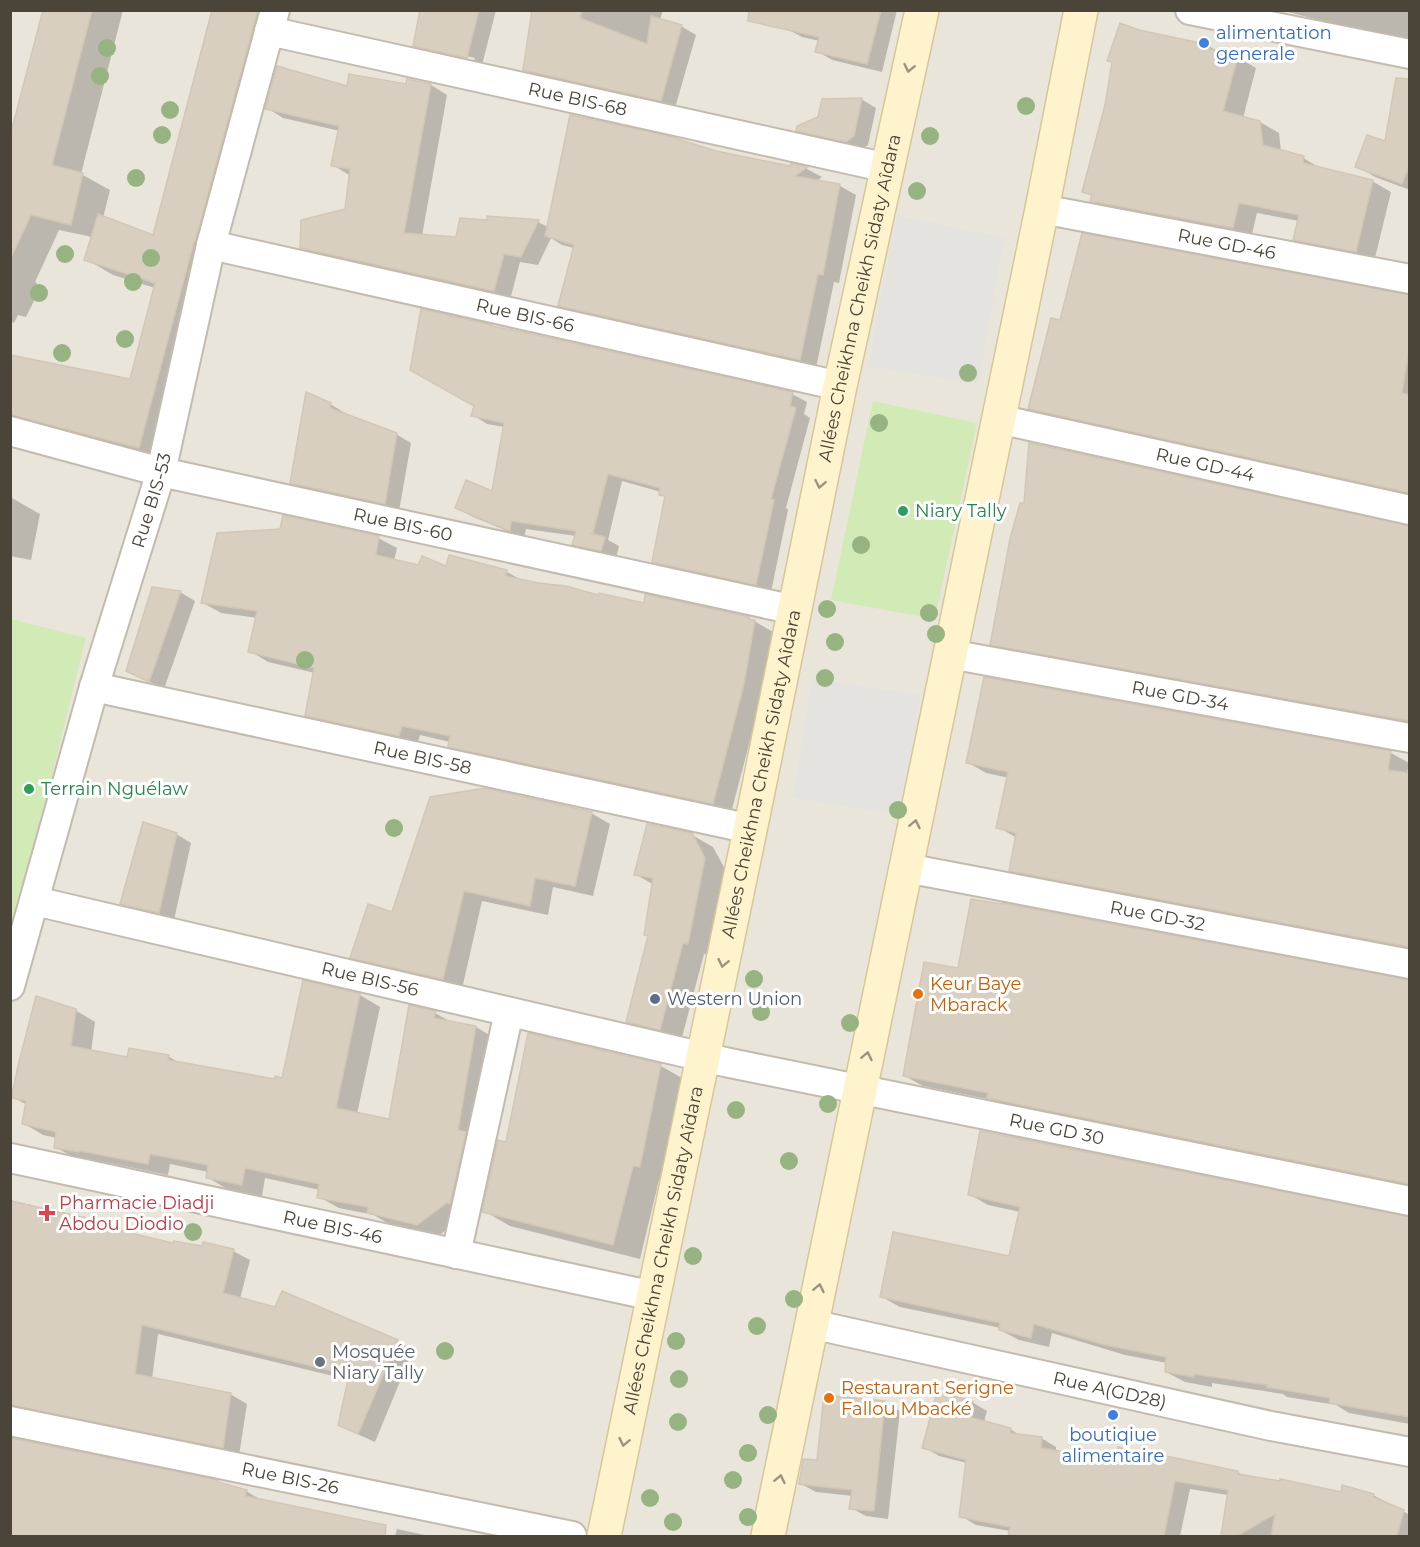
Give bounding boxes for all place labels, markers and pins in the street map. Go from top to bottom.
place label: alimentation generale [1216,22,1332,65]
marker: alimentation generale [1197,36,1211,50]
place label: Niary Tally [915,500,1007,522]
marker: Niary Tally [896,504,910,518]
place label: Terrain Nguélaw [41,778,188,800]
marker: Terrain Nguélaw [22,782,36,796]
place label: Keur Baye Mbarack [930,973,1022,1016]
marker: Keur Baye Mbarack [911,987,925,1001]
place label: Western Union [667,988,802,1010]
marker: Western Union [648,992,662,1006]
place label: Pharmacie Diadji Abdou Diodio [59,1192,214,1235]
marker: Pharmacie Diadji Abdou Diodio [40,1206,54,1220]
place label: Mosquée Niary Tally [332,1341,424,1384]
marker: Mosquée Niary Tally [313,1355,327,1369]
place label: Restaurant Serigne Fallou Mbacké [841,1377,1014,1420]
marker: Restaurant Serigne Fallou Mbacké [822,1391,836,1405]
marker: boutiqiue alimentaire [1106,1408,1120,1422]
place label: boutiqiue alimentaire [1062,1424,1164,1467]

